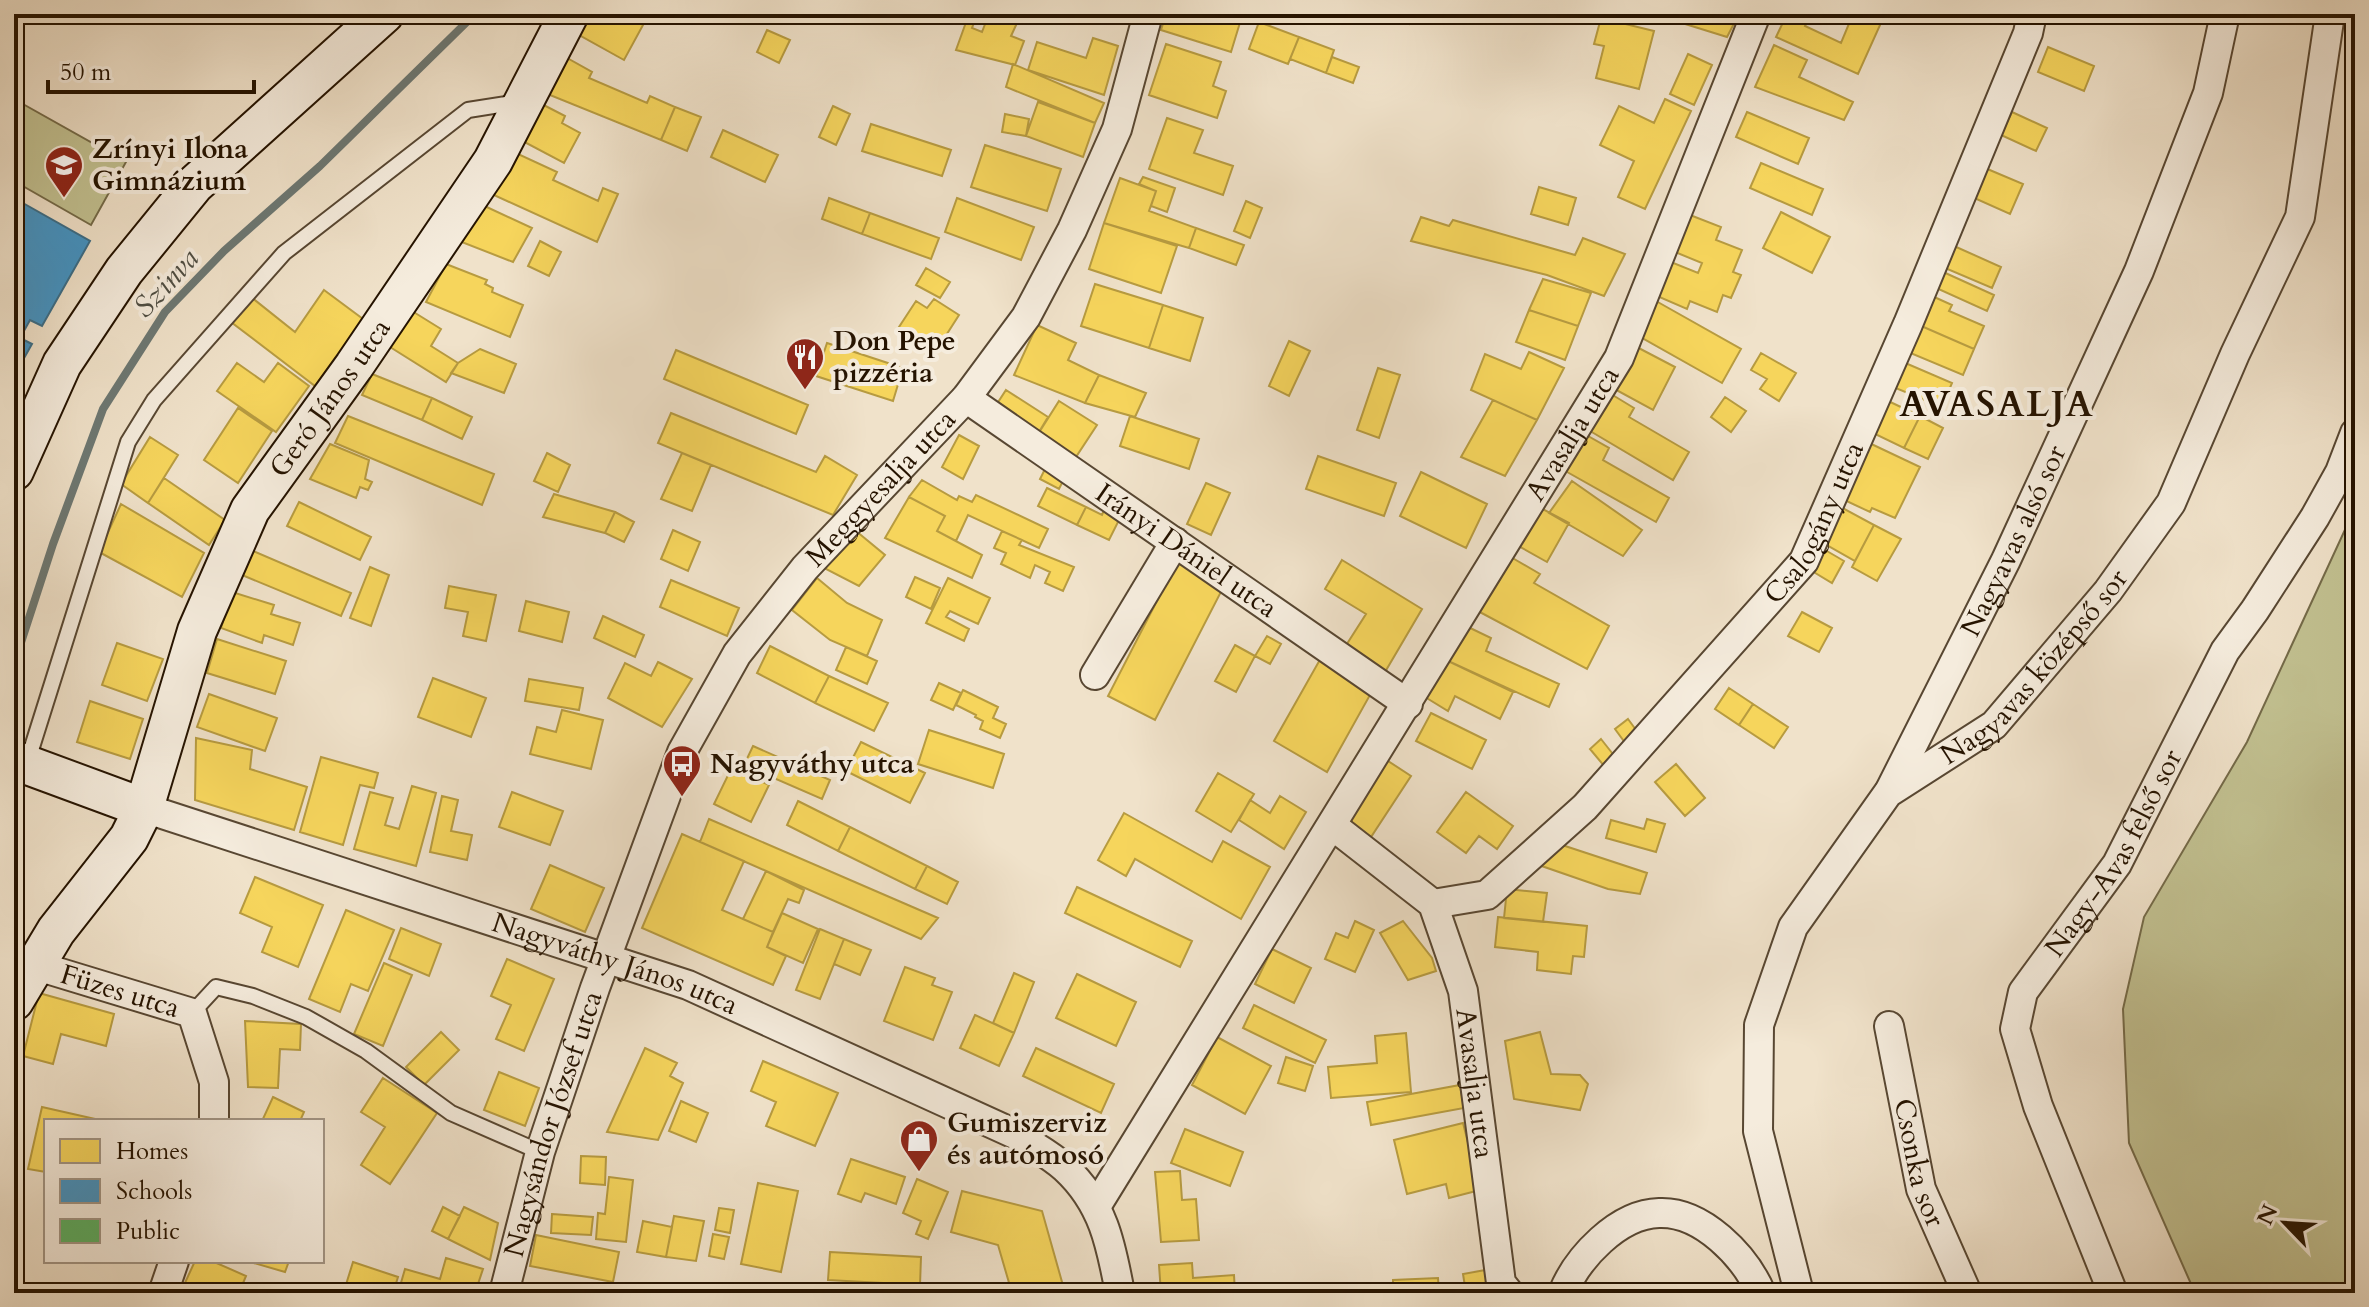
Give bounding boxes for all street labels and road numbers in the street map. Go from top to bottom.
street label: Geró János utca [261,311,400,485]
street label: Avasalja utca [1516,359,1628,508]
street label: Meggyesalja utca [797,401,964,575]
street label: Csalogány utca [1755,436,1873,612]
street label: Nagyavas alsó sor [1951,438,2076,643]
street label: Irányi Dániel utca [1088,474,1285,627]
street label: Nagyavas középső sor [1933,561,2137,774]
street label: Nagy-Avas felső sor [2036,742,2191,965]
street label: Nagyváthy János utca [487,903,744,1024]
street label: Füzes utca [56,955,184,1027]
street label: Nagysándor József utca [495,986,612,1261]
street label: Avasalja utca [1446,1006,1504,1161]
street label: Csonka sor [1885,1095,1955,1234]

